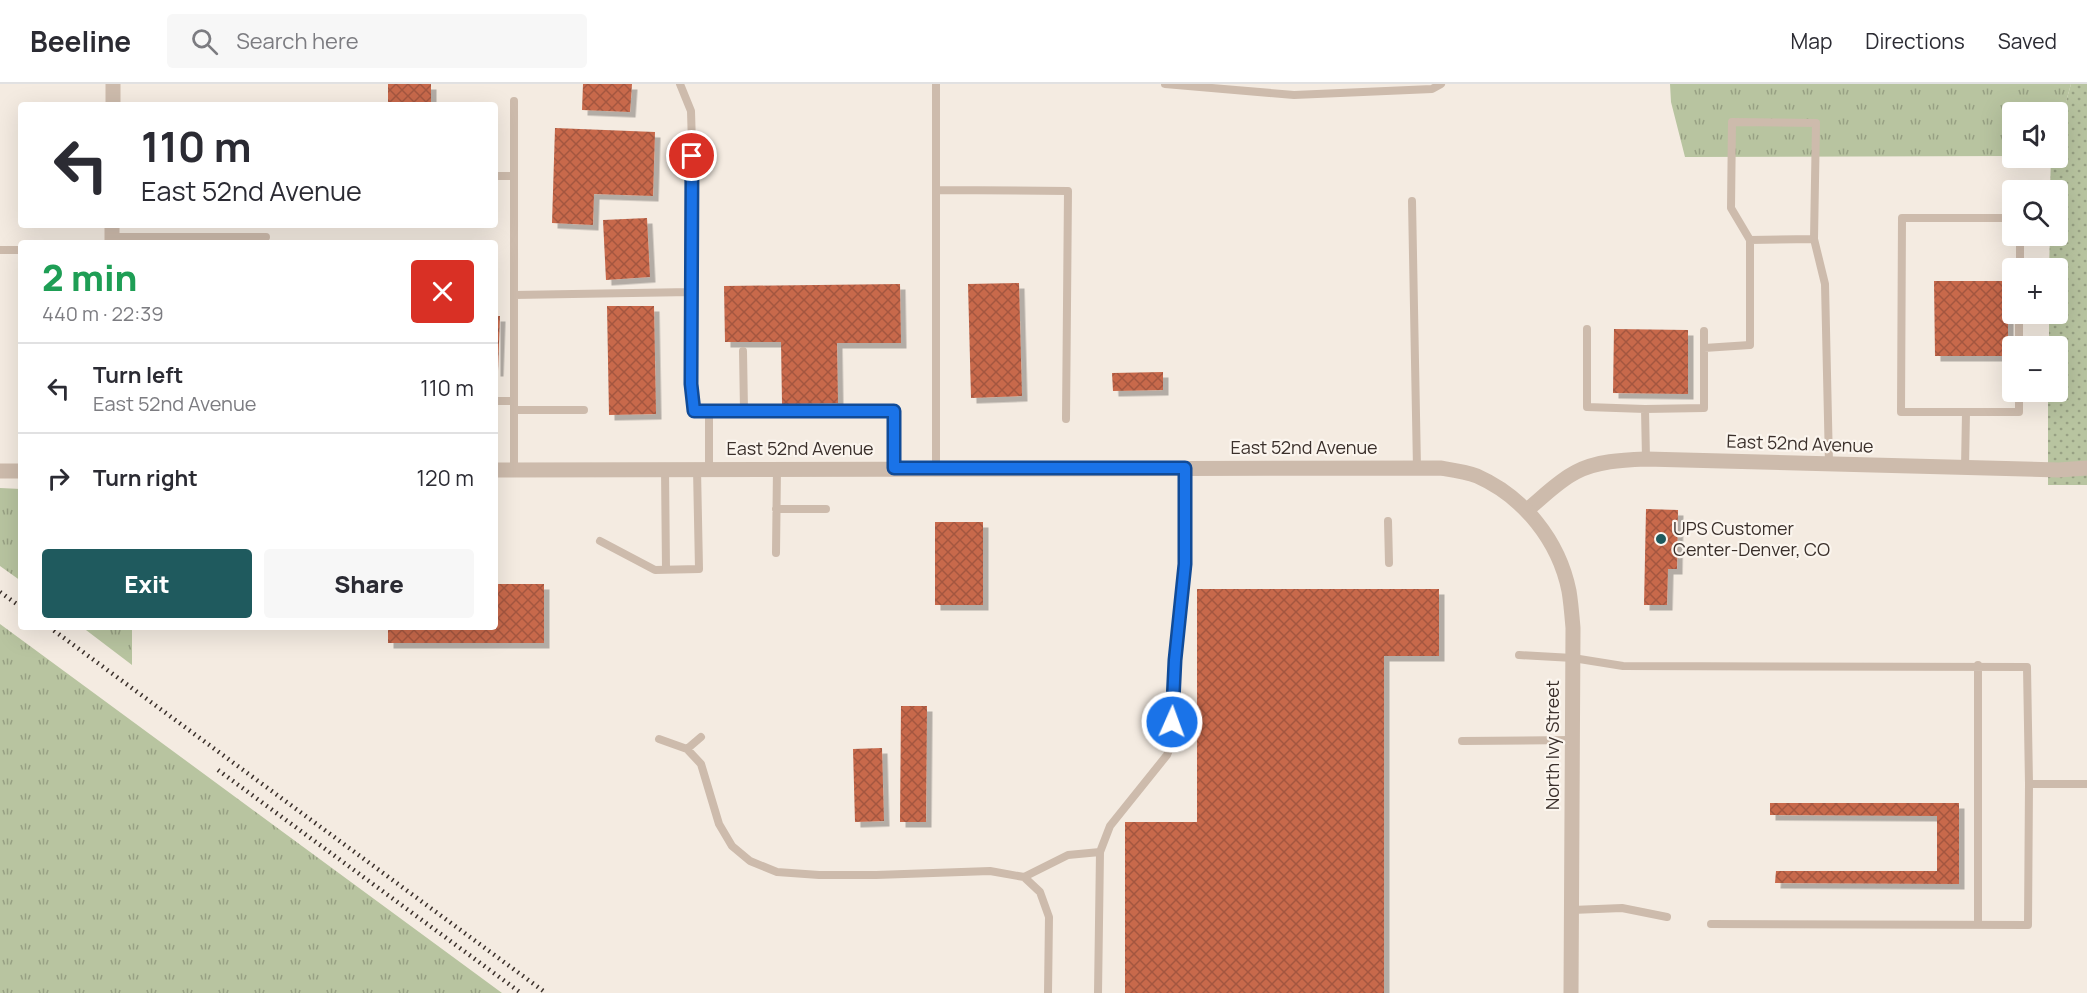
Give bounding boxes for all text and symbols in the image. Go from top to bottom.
search box [167,14,587,68]
text: Beeline [30,22,131,60]
icon: search [188,25,221,58]
text: Search here [236,26,359,56]
text: Map [1791,27,1832,55]
text: Directions [1865,27,1965,55]
text: Saved [1998,27,2057,55]
map controls [2002,102,2068,402]
button: sound [2002,102,2068,168]
text: 110 m [141,117,252,175]
icon: left [42,126,120,204]
pin [666,130,717,181]
icon: arrive [675,139,708,172]
text: East 52nd Avenue [141,172,362,209]
button: search [2002,180,2068,246]
text: 2 min [42,253,137,302]
button: + [2002,258,2068,324]
button: close [411,260,474,323]
text: 440 m · 22:39 [42,300,164,327]
button: − [2002,336,2068,402]
text: Turn left [93,360,183,390]
icon: left [42,372,75,405]
text: 110 m [420,373,474,403]
text: East 52nd Avenue [93,390,257,417]
street label: East 52nd Avenue [1726,428,1874,458]
street label: East 52nd Avenue [1230,435,1378,459]
street label: East 52nd Avenue [726,436,874,460]
icon: right [42,462,75,495]
text: Turn right [93,463,198,493]
text: 120 m [416,463,474,493]
place label: UPS Customer Center-Denver, CO [1673,516,1830,561]
marker: UPS Customer Center-Denver, CO [1654,532,1668,546]
button: Exit [42,549,252,618]
button: Share [264,549,474,618]
street label: North Ivy Street [1540,680,1564,810]
position arrow [1140,690,1204,754]

